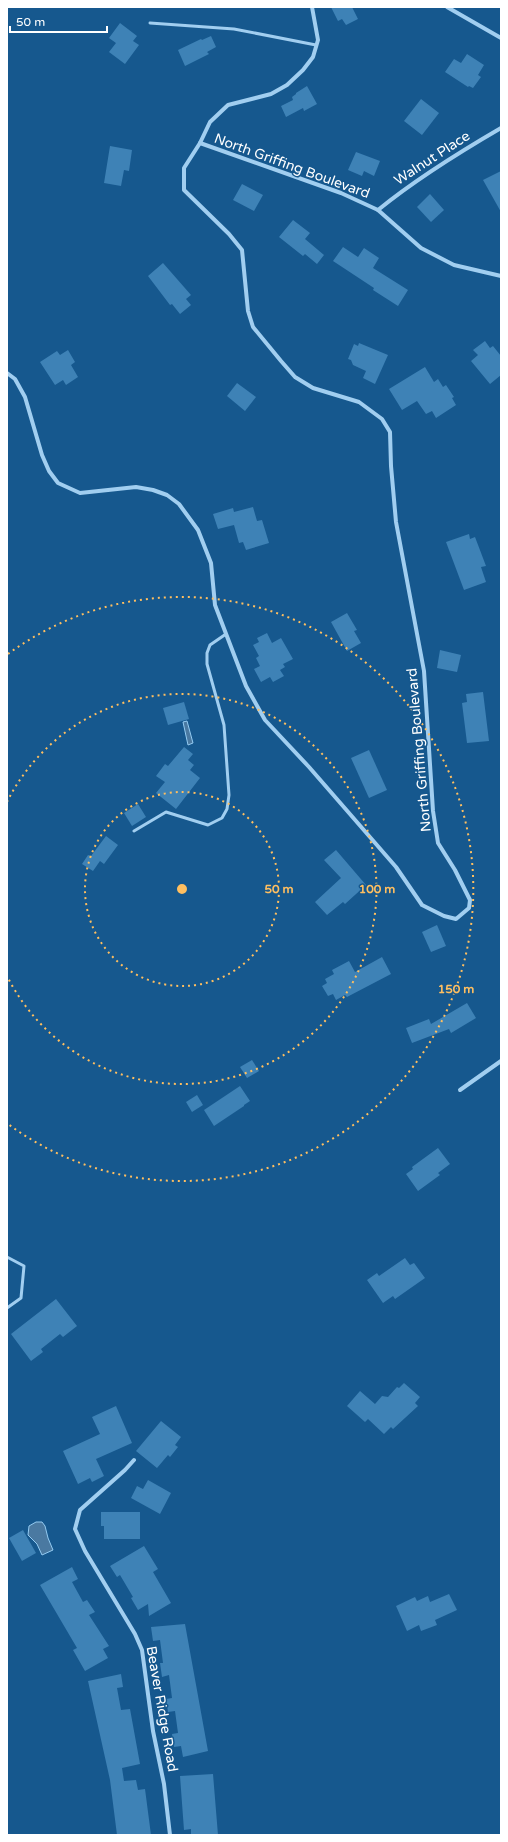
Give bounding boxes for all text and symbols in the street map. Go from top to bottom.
scale bar [10,8,107,34]
text: 50 m [16,15,45,29]
street label: Walnut Place [391,127,473,189]
street label: North Griffing Boulevard [212,130,372,202]
street label: North Griffing Boulevard [403,667,435,833]
centre of rings [175,882,189,896]
text: 50 m [264,882,294,896]
text: 100 m [359,882,395,896]
text: 150 m [438,982,474,996]
street label: Beaver Ridge Road [143,1645,181,1773]

